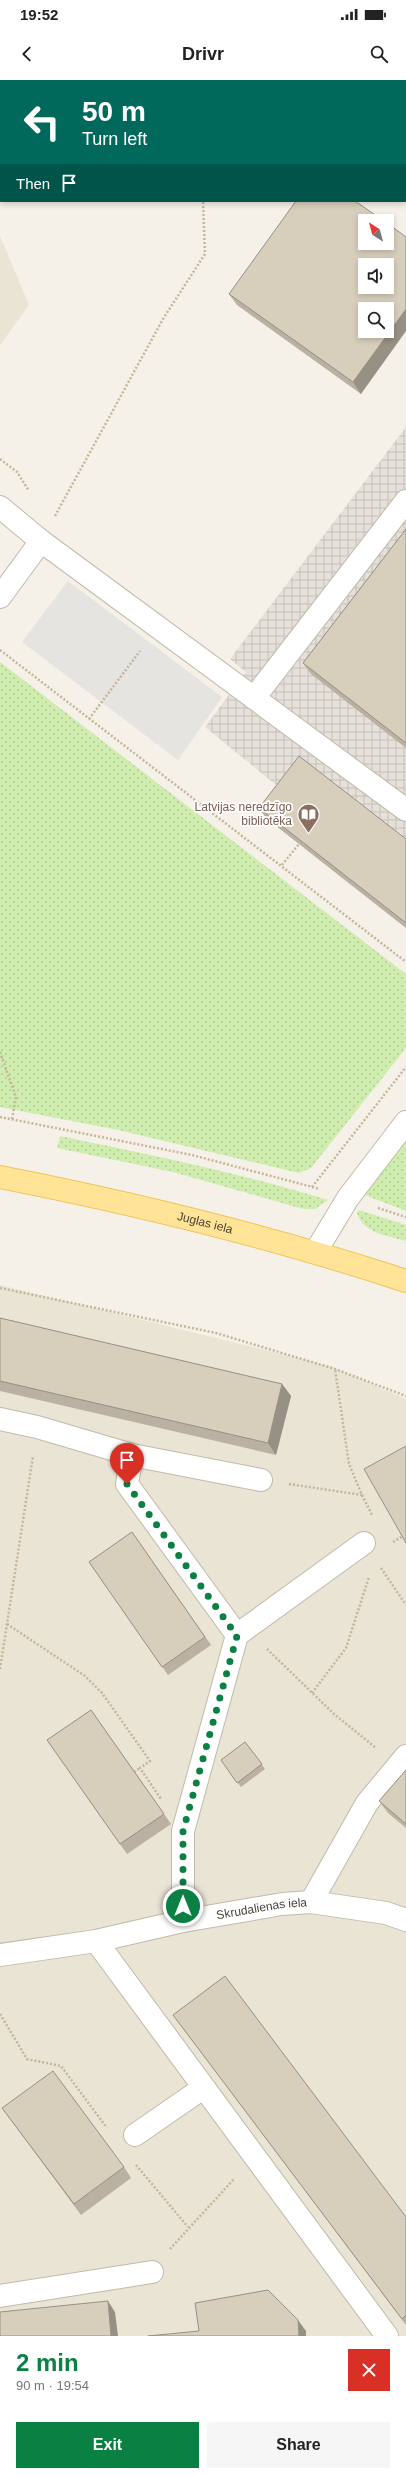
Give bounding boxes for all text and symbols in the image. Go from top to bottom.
text: 19:52 [20,6,58,23]
icon: back [16,43,38,65]
icon: search [368,43,390,65]
text: Drivr [182,44,224,64]
icon: left [16,96,68,148]
text: 50 m [82,96,146,127]
text: Turn left [82,129,147,149]
icon: arrive [58,172,80,194]
text: Then [16,175,50,192]
north arrow [358,214,394,250]
map controls [358,214,394,338]
button: sound [358,258,394,294]
button: search [358,302,394,338]
place label: Latvijas neredzīgo bibliotēka [195,800,292,828]
library icon: Latvijas neredzīgo bibliotēka [295,801,321,834]
street label: Juglas iela [176,1209,235,1237]
pin [110,1443,144,1484]
icon: arrive [116,1449,138,1471]
position arrow [162,1885,204,1927]
street label: Skrudalienas iela [215,1895,308,1922]
text: 2 min [16,2349,79,2376]
button: close [348,2349,390,2391]
text: 90 m · 19:54 [16,2378,89,2393]
button: Exit [16,2422,199,2468]
button: Share [207,2422,390,2468]

